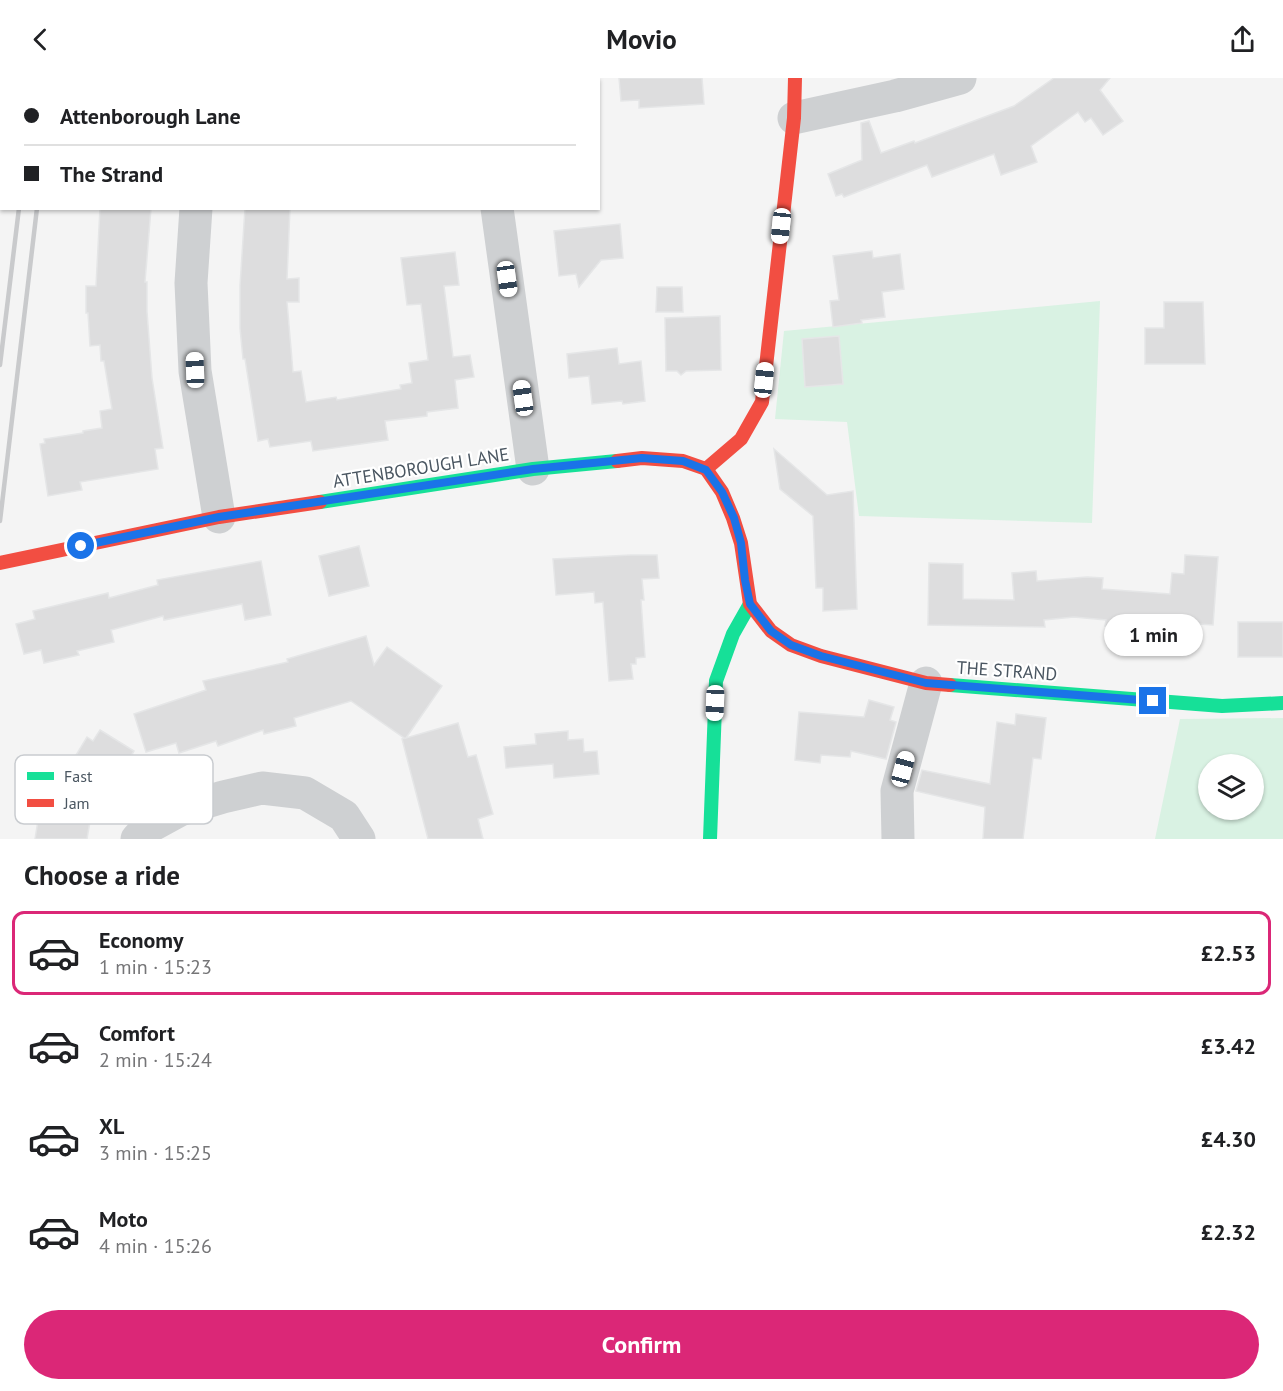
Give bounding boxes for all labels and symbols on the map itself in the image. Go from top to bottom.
car [770,207,792,245]
car [496,260,518,298]
car [185,352,205,388]
car [753,361,775,399]
car [512,379,534,417]
street label: ATTENBOROUGH LANE [331,442,511,493]
route start [67,532,94,559]
callout: 1 min [1104,614,1202,656]
street label: THE STRAND [956,656,1058,685]
car [705,685,725,721]
route end [1139,687,1166,714]
car [890,749,916,789]
legend [15,755,213,824]
text: Fast [64,766,93,786]
text: Jam [63,793,90,813]

